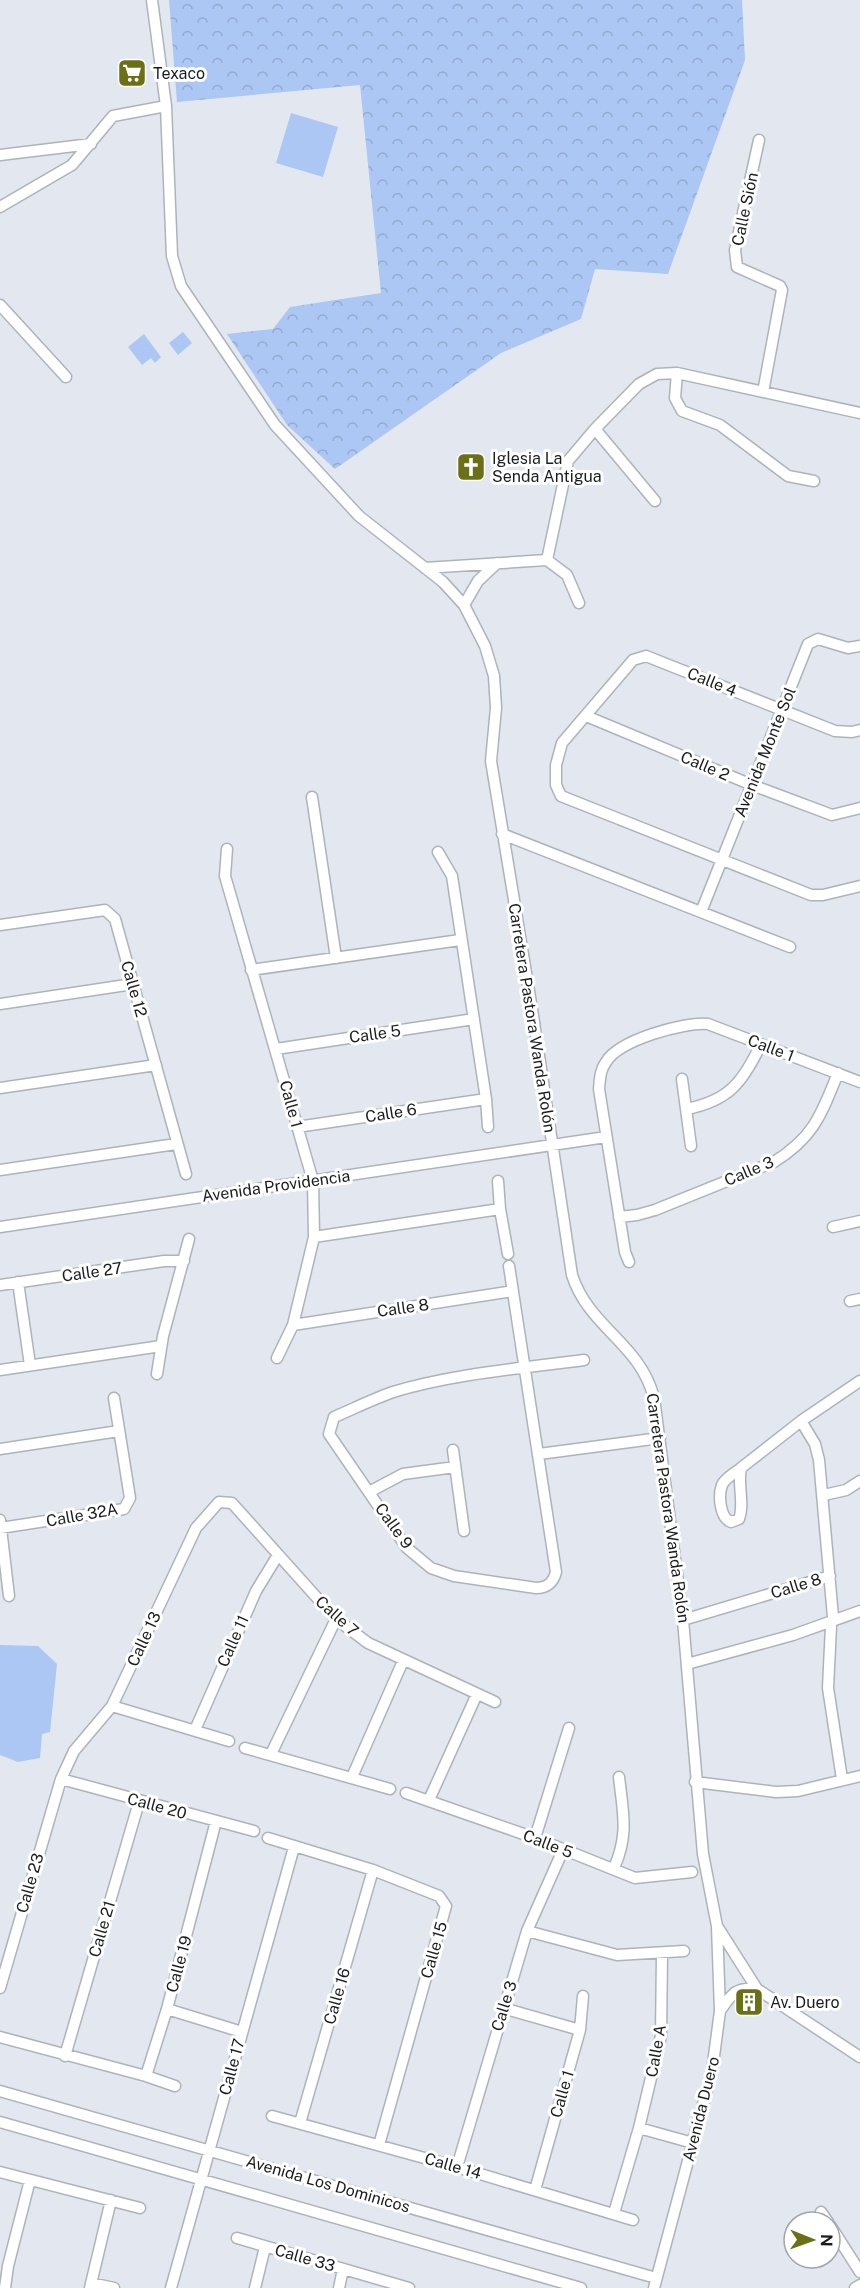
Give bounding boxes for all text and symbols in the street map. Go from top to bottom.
supermarket icon: Texaco [116,57,148,89]
place label: Texaco [153,64,205,83]
street label: Calle Sión [728,171,762,247]
place label: Iglesia La Senda Antigua [492,449,602,486]
church icon: Iglesia La Senda Antigua [455,451,487,483]
street label: Calle 4 [684,664,740,700]
street label: Avenida Monte Sol [730,684,800,820]
street label: Calle 2 [678,747,732,785]
street label: Carretera Pastora Wanda Rolón [504,902,560,1134]
street label: Calle 12 [117,959,151,1019]
street label: Calle 5 [348,1021,402,1047]
street label: Calle 1 [745,1030,797,1066]
street label: Calle 1 [276,1078,306,1130]
street label: Calle 6 [364,1100,418,1126]
street label: Calle 3 [721,1152,777,1190]
street label: Avenida Providencia [201,1166,351,1206]
street label: Calle 27 [61,1258,123,1286]
street label: Calle 8 [376,1295,430,1321]
street label: Carretera Pastora Wanda Rolón [642,1392,694,1624]
street label: Calle 32A [45,1499,119,1531]
street label: Calle 9 [371,1500,417,1552]
street label: Calle 8 [768,1569,824,1603]
street label: Calle 7 [312,1592,362,1640]
street label: Calle 13 [123,1609,165,1669]
street label: Calle 11 [213,1612,253,1670]
street label: Calle 20 [125,1789,189,1823]
street label: Calle 5 [520,1826,576,1862]
street label: Calle 23 [12,1851,48,1915]
street label: Calle 21 [85,1899,119,1959]
street label: Calle 15 [417,1919,451,1981]
street label: Calle 19 [162,1933,196,1995]
street label: Calle 16 [320,1965,354,2027]
street label: Calle 3 [487,1978,521,2034]
building icon: Av. Duero [733,1986,765,2018]
place label: Av. Duero [770,1993,840,2012]
street label: Calle A [642,2023,670,2079]
street label: Calle 17 [215,2037,249,2097]
street label: Avenida Duero [679,2055,723,2163]
street label: Calle 1 [546,2068,578,2120]
street label: Calle 14 [422,2149,484,2183]
street label: Avenida Los Dominicos [244,2151,412,2217]
north arrow [782,2210,842,2270]
text: N [817,2234,836,2247]
street label: Calle 33 [273,2240,337,2276]

